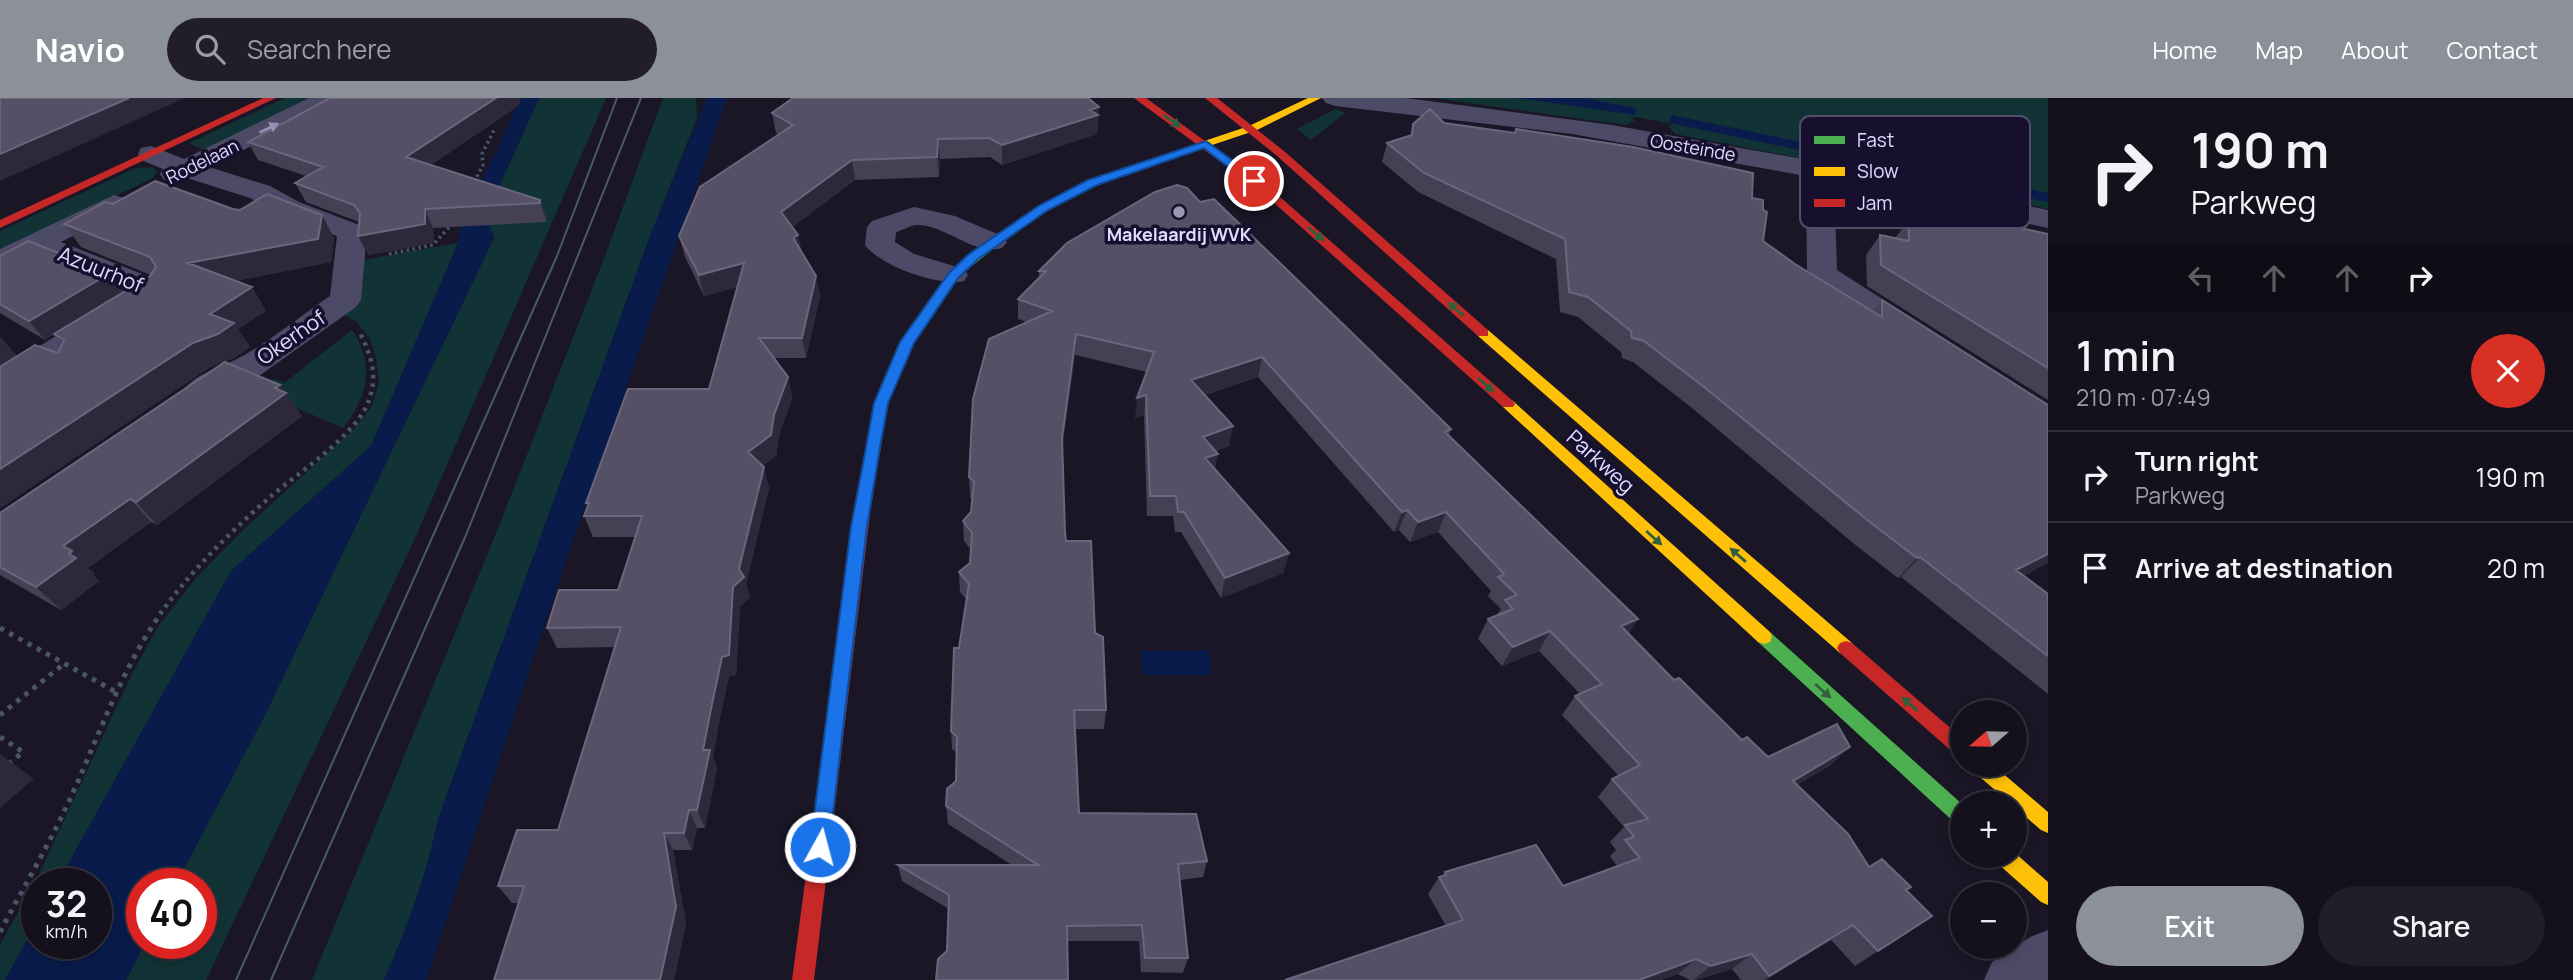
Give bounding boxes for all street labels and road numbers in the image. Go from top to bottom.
street label: Oosteinde [1648,128,1738,166]
street label: Rodelaan [162,133,242,189]
street label: Azuurhof [54,239,148,299]
street label: Okerhof [251,303,331,371]
street label: Parkweg [1561,423,1641,499]

